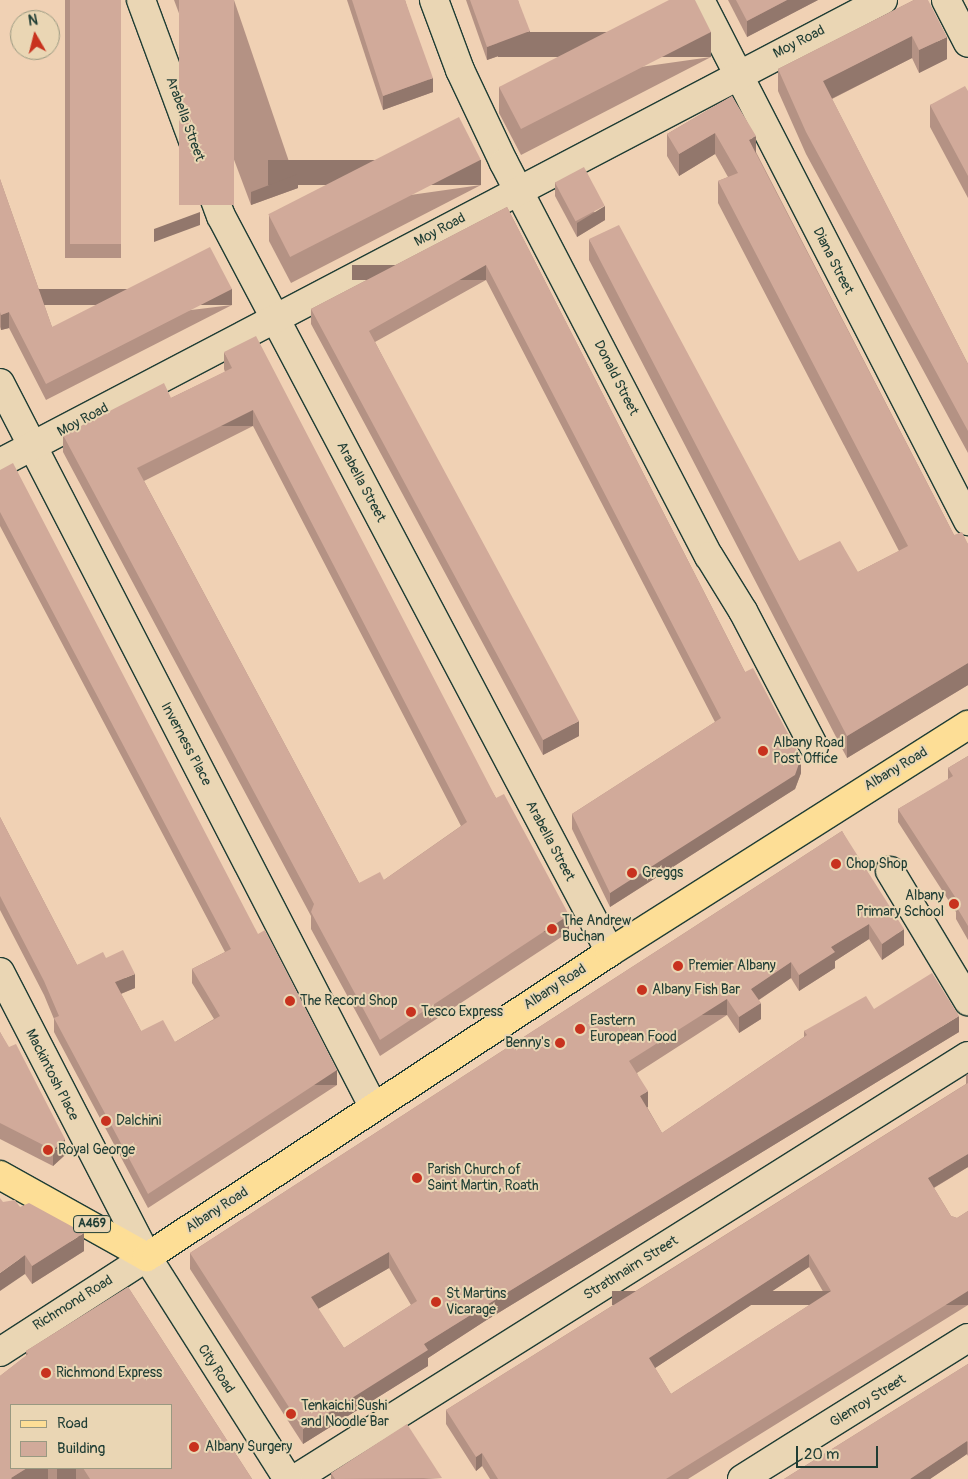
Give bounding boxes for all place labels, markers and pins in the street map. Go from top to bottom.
place label: Albany Road Post Office [773,735,844,768]
marker: Albany Road Post Office [757,745,769,757]
place label: Chop Shop [846,856,908,872]
marker: Chop Shop [830,858,842,870]
place label: Greggs [642,865,683,881]
marker: Greggs [626,867,638,879]
place label: Albany Primary School [856,888,944,920]
marker: Albany Primary School [948,898,960,910]
place label: The Andrew Buchan [562,913,631,946]
marker: The Andrew Buchan [546,923,558,935]
place label: Premier Albany [688,958,776,974]
marker: Premier Albany [672,960,684,972]
place label: Albany Fish Bar [652,982,740,998]
marker: Albany Fish Bar [636,984,648,996]
place label: The Record Shop [300,993,398,1009]
marker: The Record Shop [284,995,296,1007]
place label: Tesco Express [421,1004,503,1020]
marker: Tesco Express [405,1006,417,1018]
place label: Eastern European Food [590,1013,677,1046]
marker: Eastern European Food [574,1023,586,1035]
place label: Benny's [505,1035,550,1051]
marker: Benny's [554,1037,566,1049]
place label: Dalchini [116,1113,161,1129]
marker: Dalchini [100,1115,112,1127]
place label: Royal George [58,1142,135,1158]
marker: Royal George [42,1144,54,1156]
place label: Parish Church of Saint Martin, Roath [427,1162,539,1194]
marker: Parish Church of Saint Martin, Roath [411,1172,423,1184]
place label: St Martins Vicarage [446,1286,506,1318]
marker: St Martins Vicarage [430,1296,442,1308]
place label: Richmond Express [56,1365,162,1381]
marker: Richmond Express [40,1367,52,1379]
place label: Tenkaichi Sushi and Noodle Bar [301,1398,389,1430]
marker: Tenkaichi Sushi and Noodle Bar [285,1408,297,1420]
place label: Albany Surgery [205,1439,292,1455]
marker: Albany Surgery [187,1440,201,1454]

